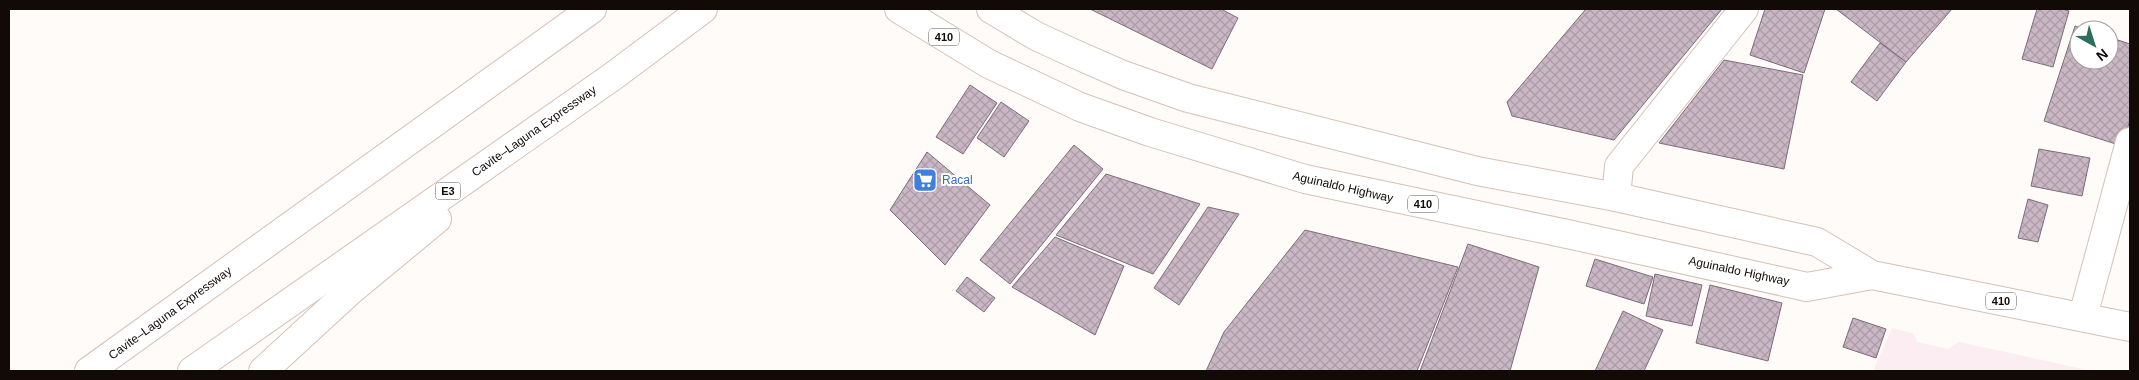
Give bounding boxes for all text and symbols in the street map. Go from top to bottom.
north arrow [2069,20,2119,70]
road number: 410 [929,28,959,46]
text: N [2093,46,2111,65]
street label: Cavite–Laguna Expressway [469,83,599,179]
supermarket icon: Racal [912,167,938,193]
street label: Aguinaldo Highway [1291,169,1395,205]
place label: Racal [942,173,973,187]
road number: E3 [436,182,460,200]
road number: 410 [1408,195,1438,212]
street label: Aguinaldo Highway [1687,253,1791,289]
street label: Cavite–Laguna Expressway [106,264,234,362]
road number: 410 [1986,292,2016,310]

